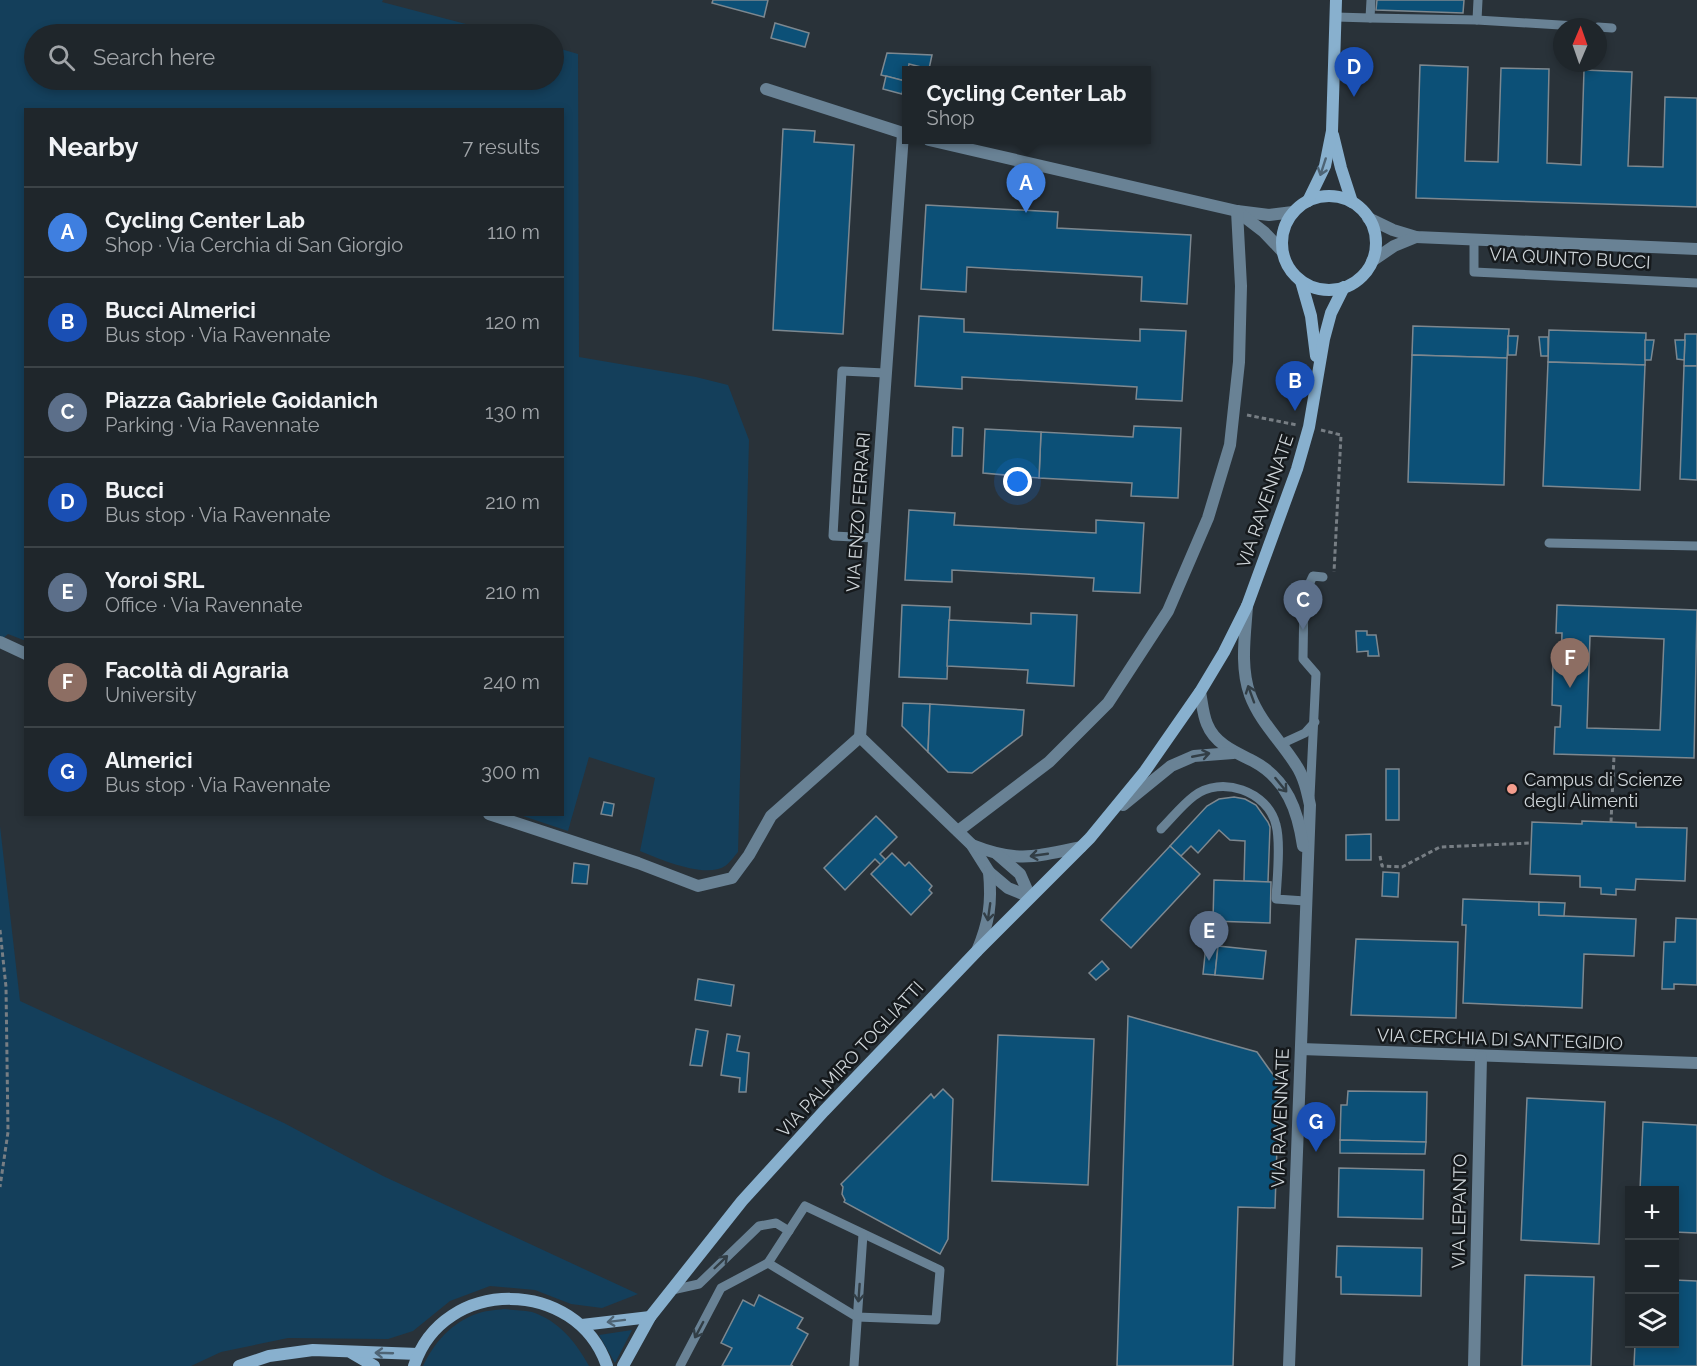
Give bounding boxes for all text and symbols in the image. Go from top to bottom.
north arrow [1553,18,1607,72]
search box [24,24,564,90]
icon: search [45,41,78,74]
text: Search here [93,44,215,70]
pin: D [1334,48,1374,97]
popup [902,66,1151,144]
text: Cycling Center Lab [927,80,1126,106]
text: Shop [927,106,975,130]
text: Nearby [48,132,138,162]
text: 7 results [462,135,540,159]
one-way arrow [1317,157,1328,176]
pin: A [1006,164,1046,213]
text: Cycling Center Lab [105,207,305,233]
text: A [61,220,74,244]
text: 110 m [487,220,540,244]
text: Shop · Via Cerchia di San Giorgio [105,233,403,257]
street label: VIA QUINTO BUCCI [1489,243,1651,273]
text: Bucci Almerici [105,297,256,323]
text: B [61,310,74,334]
text: 120 m [485,310,540,334]
text: Bus stop · Via Ravennate [105,323,331,347]
pin: B [1276,362,1314,411]
text: Piazza Gabriele Goidanich [105,387,378,413]
text: C [61,400,74,424]
text: 130 m [485,400,540,424]
text: Parking · Via Ravennate [105,413,319,437]
street label: VIA ENZO FERRARI [842,431,874,593]
street label: VIA RAVENNATE [1232,432,1298,570]
your location [1003,467,1032,496]
text: Bucci [105,477,164,503]
text: D [60,490,75,514]
text: 210 m [485,490,540,514]
text: Bus stop · Via Ravennate [105,503,331,527]
text: Yoroi SRL [105,567,204,593]
text: E [61,580,74,604]
text: 210 m [485,580,540,604]
pin: C [1284,580,1322,630]
text: Office · Via Ravennate [105,593,303,617]
pin: F [1550,638,1590,688]
text: Facoltà di Agraria [105,657,289,683]
text: F [62,670,73,694]
text: 240 m [483,670,540,694]
text: University [105,683,197,707]
one-way arrow [1245,686,1256,704]
text: Almerici [105,747,193,773]
one-way arrow [1191,749,1210,760]
text: G [60,760,75,784]
text: 300 m [481,760,540,784]
place label: Campus di Scienze degli Alimenti [1524,769,1683,811]
text: Bus stop · Via Ravennate [105,773,331,797]
one-way arrow [1274,777,1287,793]
marker: Campus di Scienze degli Alimenti [1505,782,1519,796]
one-way arrow [1030,850,1050,861]
one-way arrow [983,902,994,922]
pin: E [1190,912,1228,961]
street label: VIA PALMIRO TOGLIATTI [773,977,927,1141]
street label: VIA CERCHIA DI SANT'EGIDIO [1377,1024,1623,1054]
street label: VIA RAVENNATE [1267,1048,1293,1188]
pin: G [1296,1102,1336,1152]
street label: VIA LEPANTO [1447,1153,1471,1269]
map controls [1625,1186,1679,1348]
button: + [1625,1186,1679,1240]
button: − [1625,1240,1679,1294]
one-way arrow [713,1255,728,1270]
one-way arrow [853,1282,864,1302]
button: layers [1625,1294,1679,1348]
one-way arrow [607,1316,627,1327]
one-way arrow [693,1321,705,1338]
one-way arrow [375,1347,395,1359]

